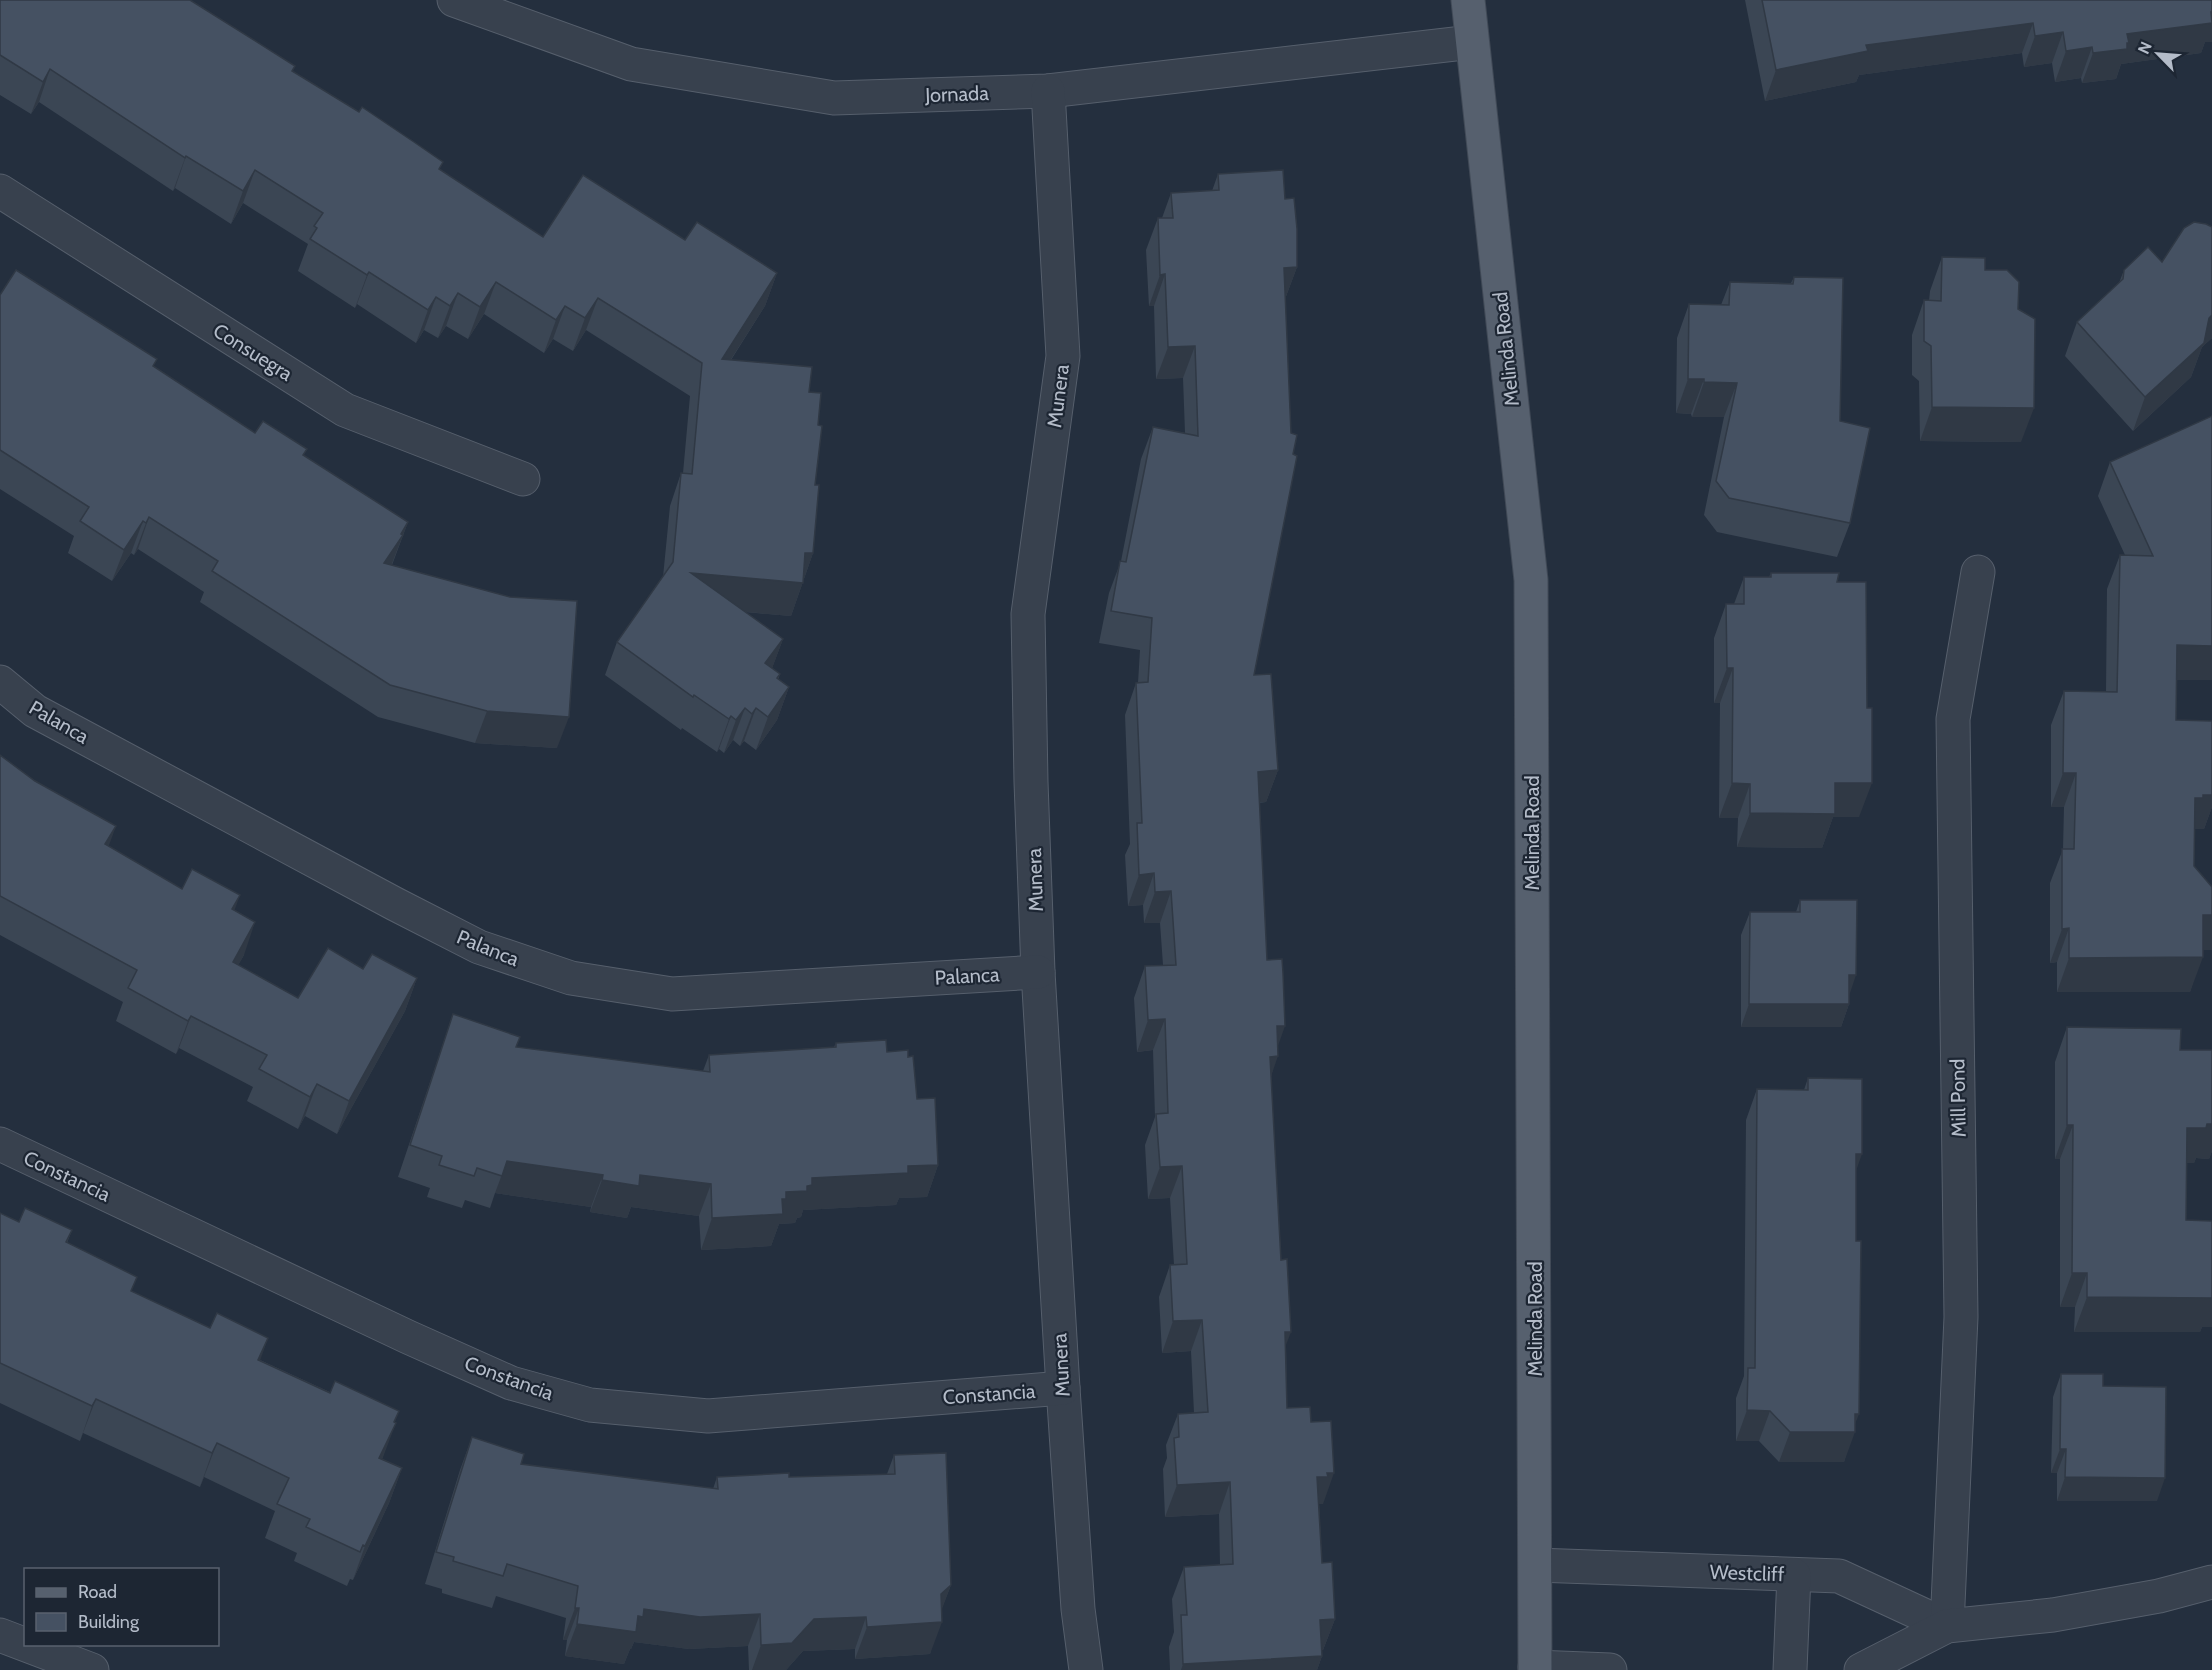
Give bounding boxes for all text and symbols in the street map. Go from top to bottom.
north arrow [2128,24,2188,84]
text: N [2134,39,2156,57]
street label: Jornada [924,81,990,107]
street label: Melinda Road [1488,291,1524,407]
street label: Consuegra [209,318,297,386]
street label: Munera [1042,363,1074,429]
street label: Palanca [25,695,93,749]
street label: Melinda Road [1520,776,1544,890]
street label: Munera [1022,847,1048,912]
street label: Palanca [453,925,523,971]
street label: Palanca [934,962,1000,990]
street label: Mill Pond [1945,1058,1971,1138]
street label: Constancia [20,1145,115,1207]
street label: Melinda Road [1523,1262,1547,1376]
street label: Munera [1047,1332,1075,1397]
street label: Constancia [461,1351,557,1405]
street label: Constancia [942,1379,1037,1409]
street label: Westcliff [1709,1560,1785,1586]
legend [24,1568,219,1646]
text: Road [78,1581,117,1603]
text: Building [78,1611,140,1633]

